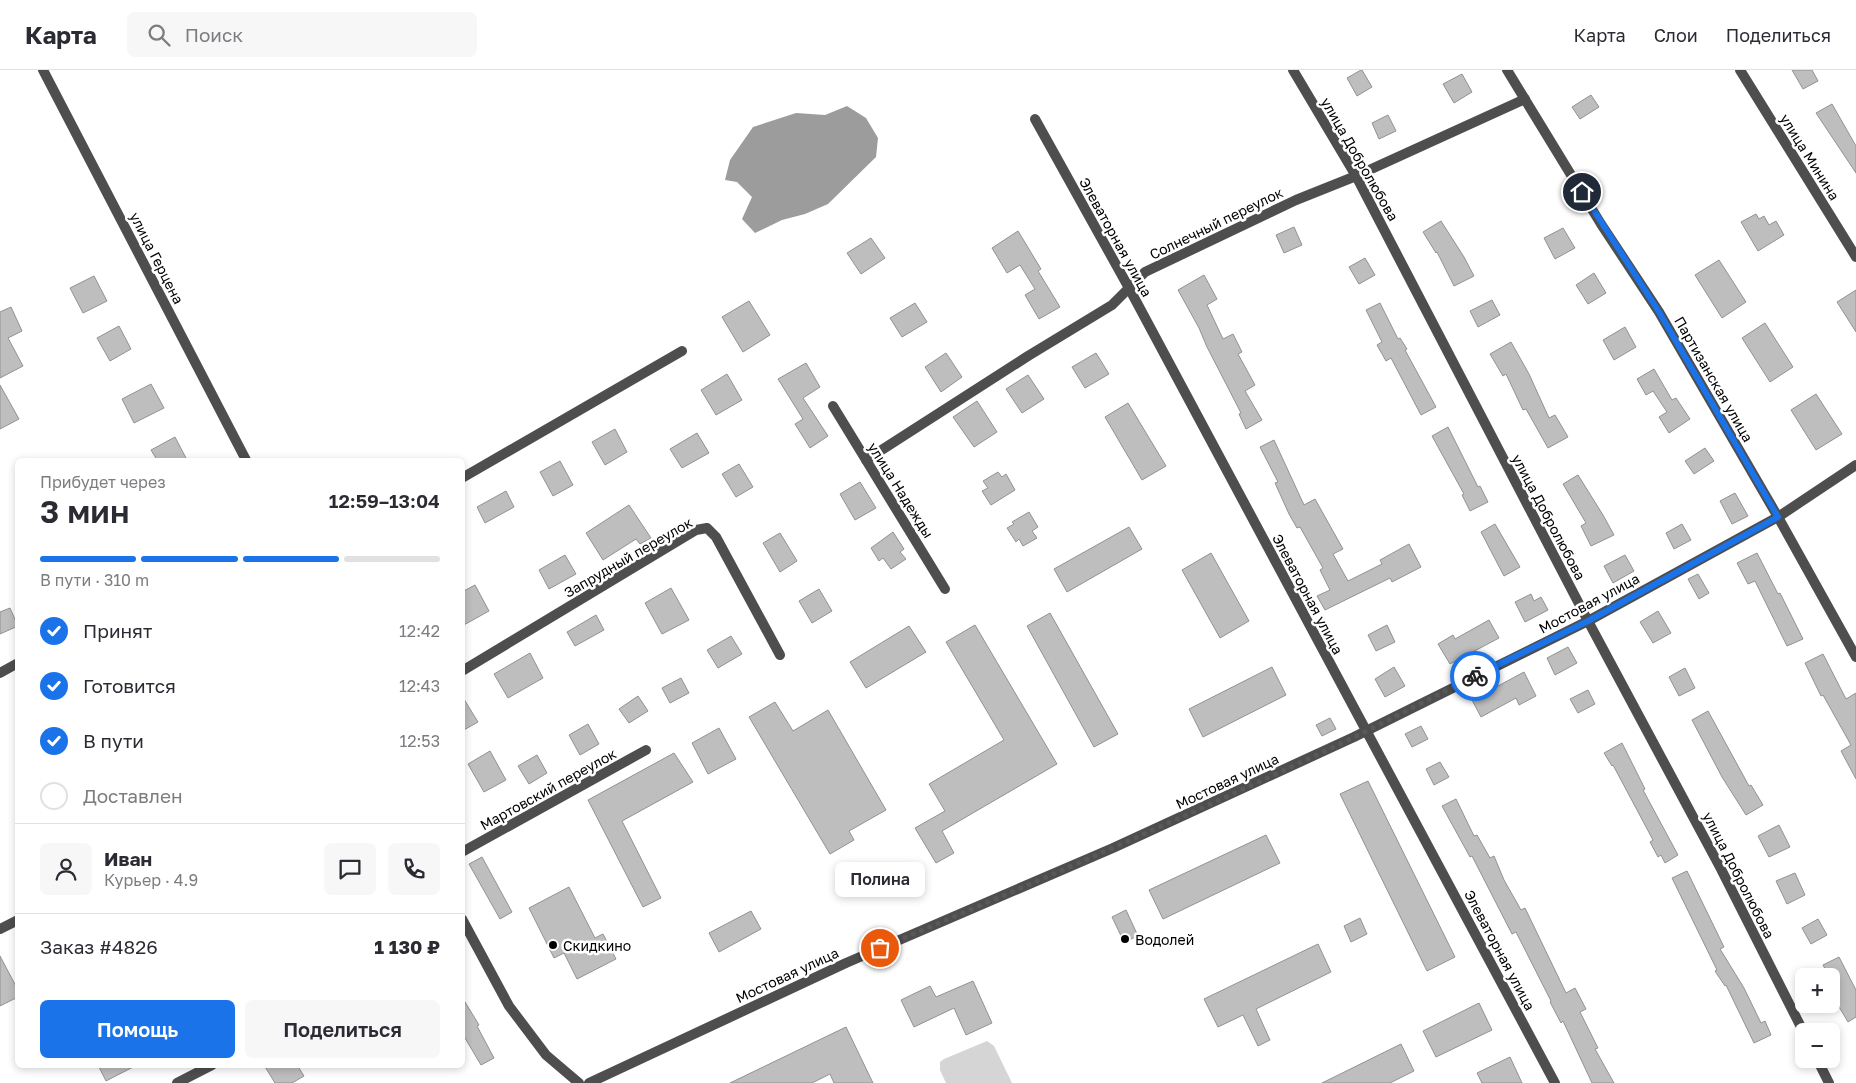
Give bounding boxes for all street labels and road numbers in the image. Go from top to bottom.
street label: улица Добролюбова [1318,94,1402,224]
street label: улица Минина [1777,111,1843,203]
street label: Элеваторная улица [1076,174,1156,300]
street label: Солнечный переулок [1146,183,1286,263]
street label: улица Герцена [127,209,187,307]
street label: Партизанская улица [1671,313,1757,445]
street label: улица Надежды [865,439,937,541]
street label: улица Добролюбова [1509,451,1589,583]
street label: Запрудный переулок [561,513,695,601]
street label: Элеваторная улица [1269,531,1347,657]
street label: Мостовая улица [1536,569,1642,637]
street label: Мартовский переулок [477,745,619,833]
street label: Мостовая улица [1173,750,1281,812]
street label: улица Добролюбова [1700,809,1778,941]
street label: Элеваторная улица [1461,887,1539,1013]
street label: Мостовая улица [733,944,841,1006]

